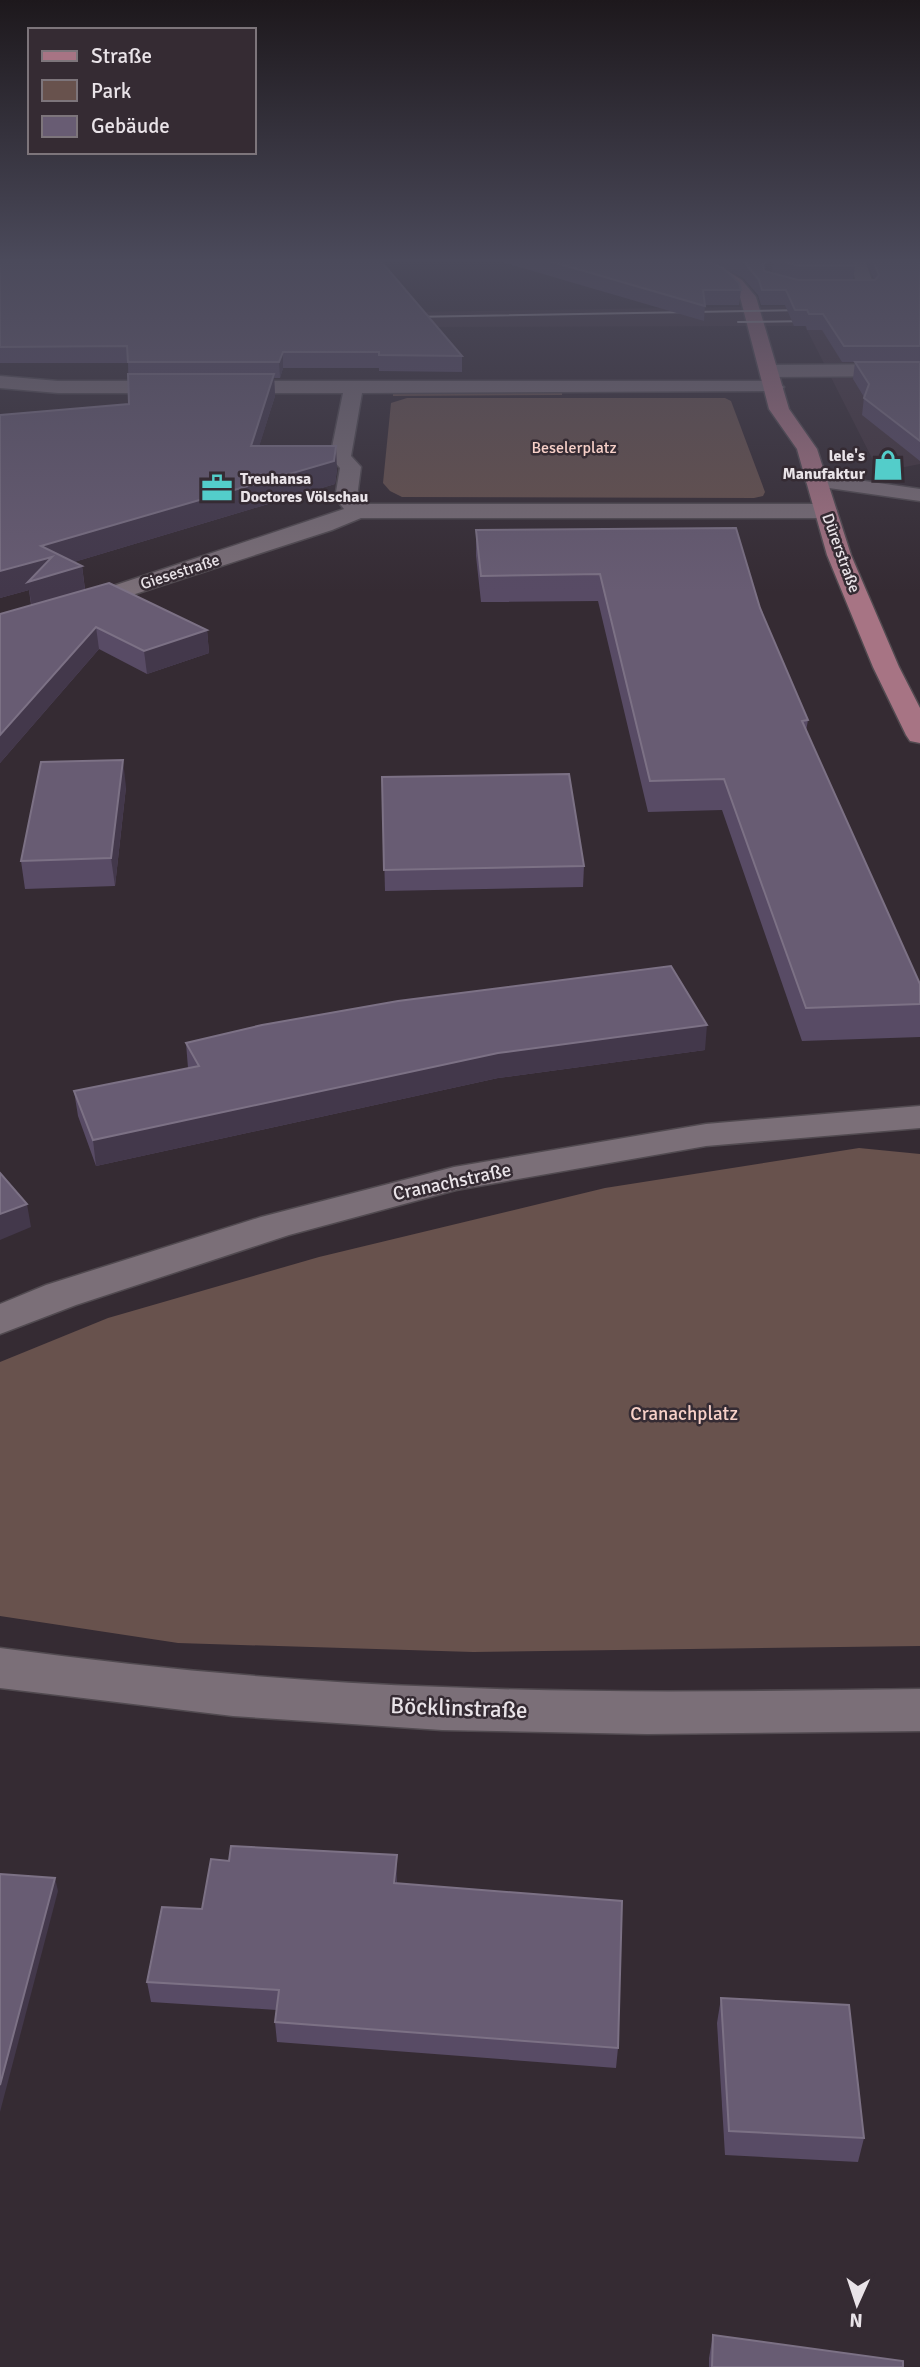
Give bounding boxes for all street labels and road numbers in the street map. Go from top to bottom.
street label: Dürerstraße [817,511,865,595]
street label: Giesestraße [138,550,222,594]
street label: Cranachstraße [391,1158,513,1206]
street label: Böcklinstraße [390,1691,528,1725]

